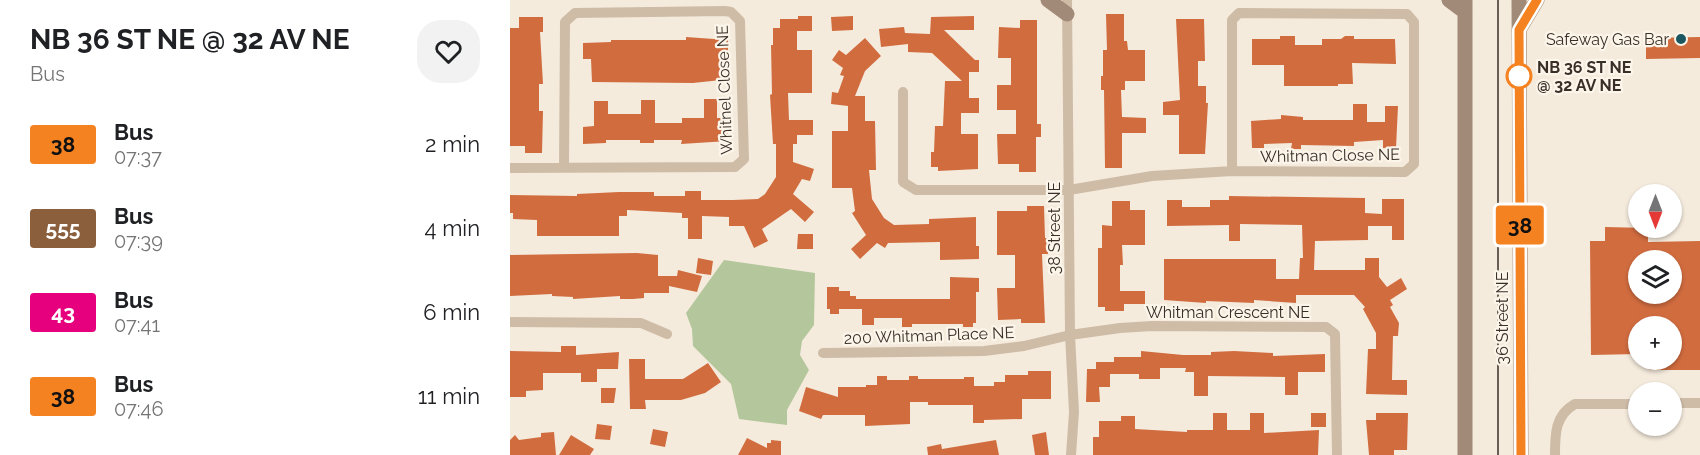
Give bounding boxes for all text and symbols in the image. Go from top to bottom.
button: heart [417,20,480,83]
text: NB 36 ST NE @ 32 AV NE [30,23,350,56]
street label: Whitnel Close NE [713,25,736,155]
place label: Safeway Gas Bar [1546,30,1669,49]
marker: Safeway Gas Bar [1674,32,1688,46]
place label: NB 36 ST NE @ 32 AV NE [1537,58,1632,95]
text: Bus [30,62,65,86]
marker: NB 36 ST NE @ 32 AV NE [1506,63,1532,89]
text: Bus [114,119,153,145]
text: 2 min [425,131,480,157]
text: 38 [51,132,75,157]
text: 07:37 [114,145,162,169]
street label: Whitman Close NE [1260,145,1400,166]
street label: 38 Street NE [1045,181,1064,274]
north arrow [1628,184,1682,238]
map controls [1628,184,1682,436]
text: Bus [114,203,153,229]
line badge: 38 [1493,206,1547,244]
text: 38 [1508,213,1532,238]
text: 4 min [425,215,480,241]
text: 555 [46,216,80,241]
text: 07:39 [114,229,163,253]
button: layers [1628,250,1682,304]
street label: 36 Street NE [1493,271,1512,364]
text: Bus [114,287,153,313]
text: 6 min [423,299,480,325]
text: 43 [51,300,75,325]
street label: Whitman Crescent NE [1146,303,1310,322]
text: 07:41 [114,313,160,337]
button: + [1628,316,1682,370]
street label: 200 Whitman Place NE [843,323,1015,348]
text: Bus [114,371,153,397]
button: − [1628,382,1682,436]
text: 11 min [418,383,480,409]
text: 38 [51,384,75,409]
text: 07:46 [114,397,164,421]

